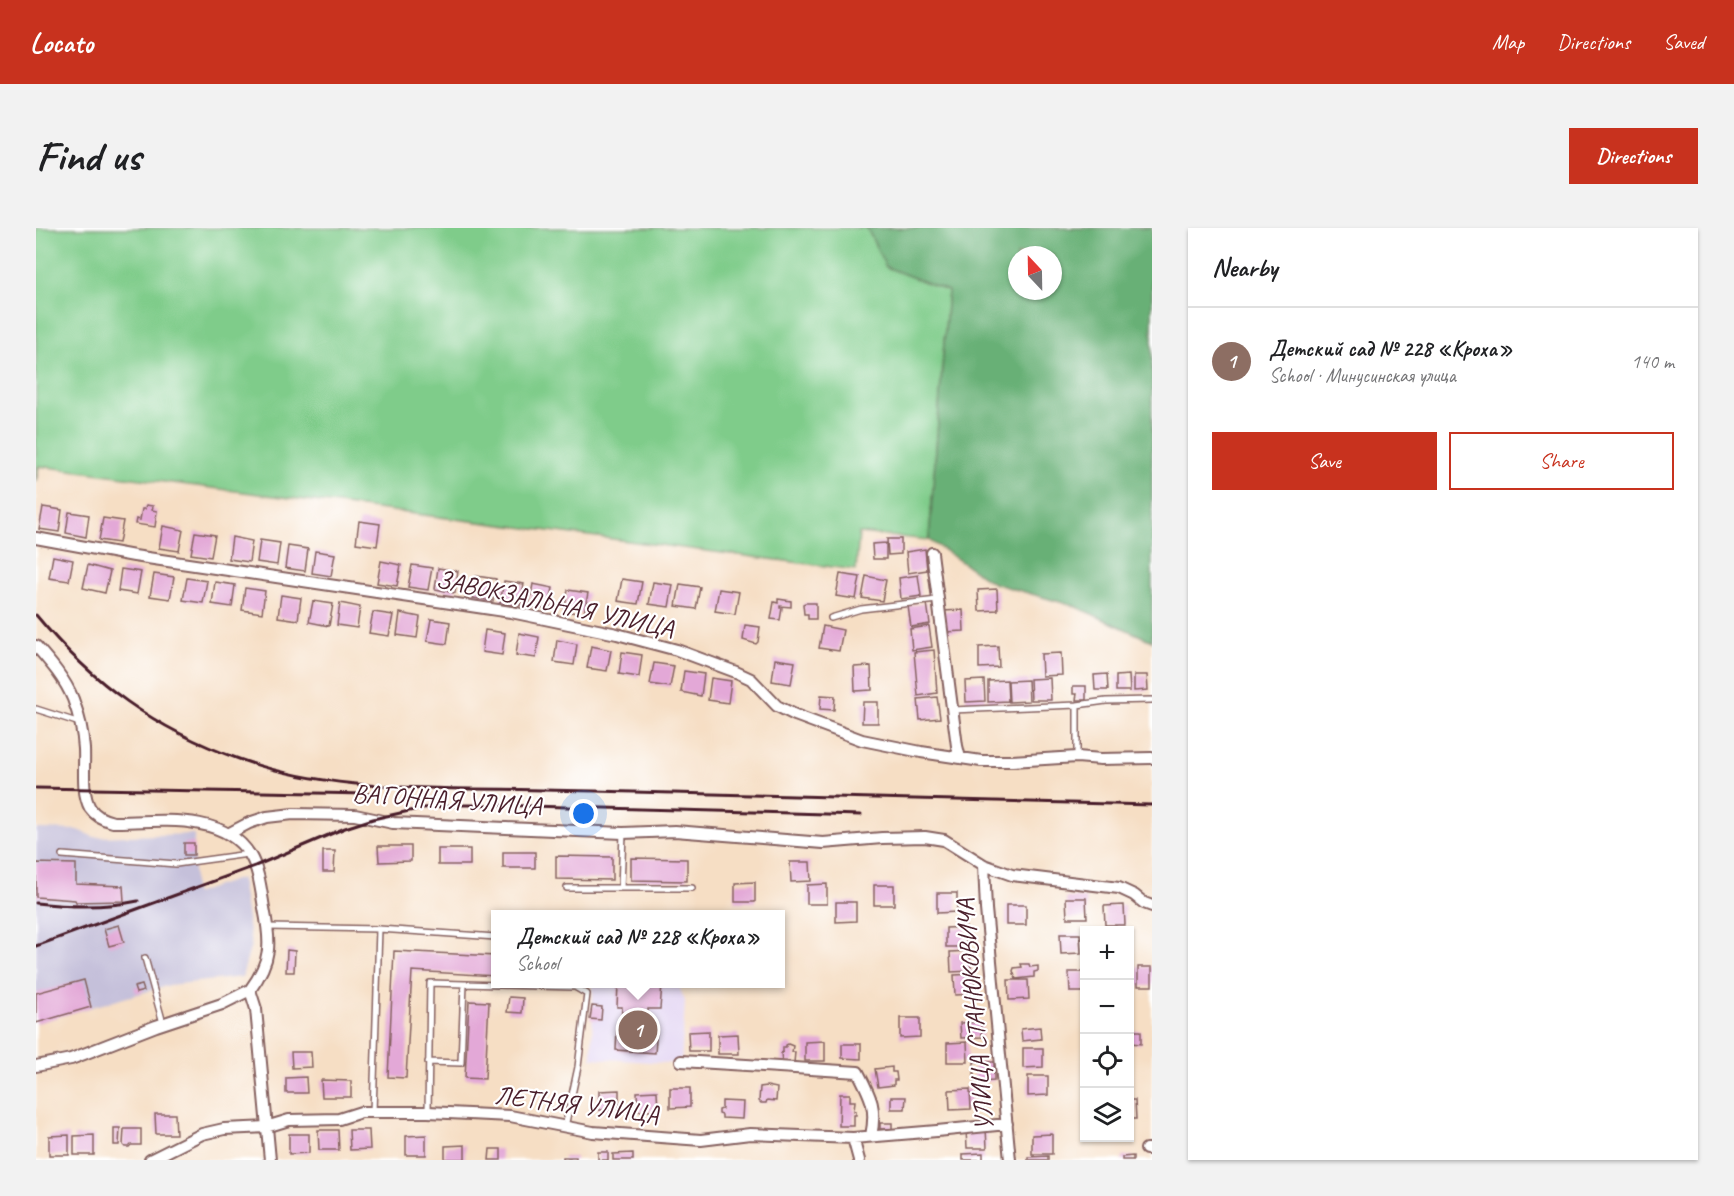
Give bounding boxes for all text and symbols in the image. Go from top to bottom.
text: Locato [30,25,93,60]
text: Map [1492,29,1524,55]
text: Directions [1557,29,1630,55]
text: Saved [1663,29,1704,55]
button: Directions [1569,128,1698,184]
text: Find us [36,130,141,183]
north arrow [1008,246,1062,300]
text: Nearby [1212,251,1277,284]
text: Детский сад № 228 «Кроха» [1269,335,1512,363]
text: 1 [1227,349,1236,374]
text: 140 m [1631,349,1674,374]
text: School · Минусинская улица [1269,363,1456,388]
button: Save [1212,432,1437,490]
button: Share [1449,432,1674,490]
street label: ЗАВОКЗАЛЬНАЯ УЛИЦА [433,562,678,645]
street label: ВАГОННАЯ УЛИЦА [351,776,544,823]
your location [569,799,598,828]
street label: УЛИЦА СТАНЮКОВИЧА [948,897,1001,1132]
popup [491,910,785,988]
text: Детский сад № 228 «Кроха» [516,923,760,951]
map controls [1080,926,1134,1142]
button: + [1080,926,1134,980]
text: School [516,951,559,976]
button: − [1080,980,1134,1034]
pin: 1 [618,1008,658,1052]
button: locate [1080,1034,1134,1088]
street label: ЛЕТНЯЯ УЛИЦА [493,1078,662,1131]
button: layers [1080,1088,1134,1142]

